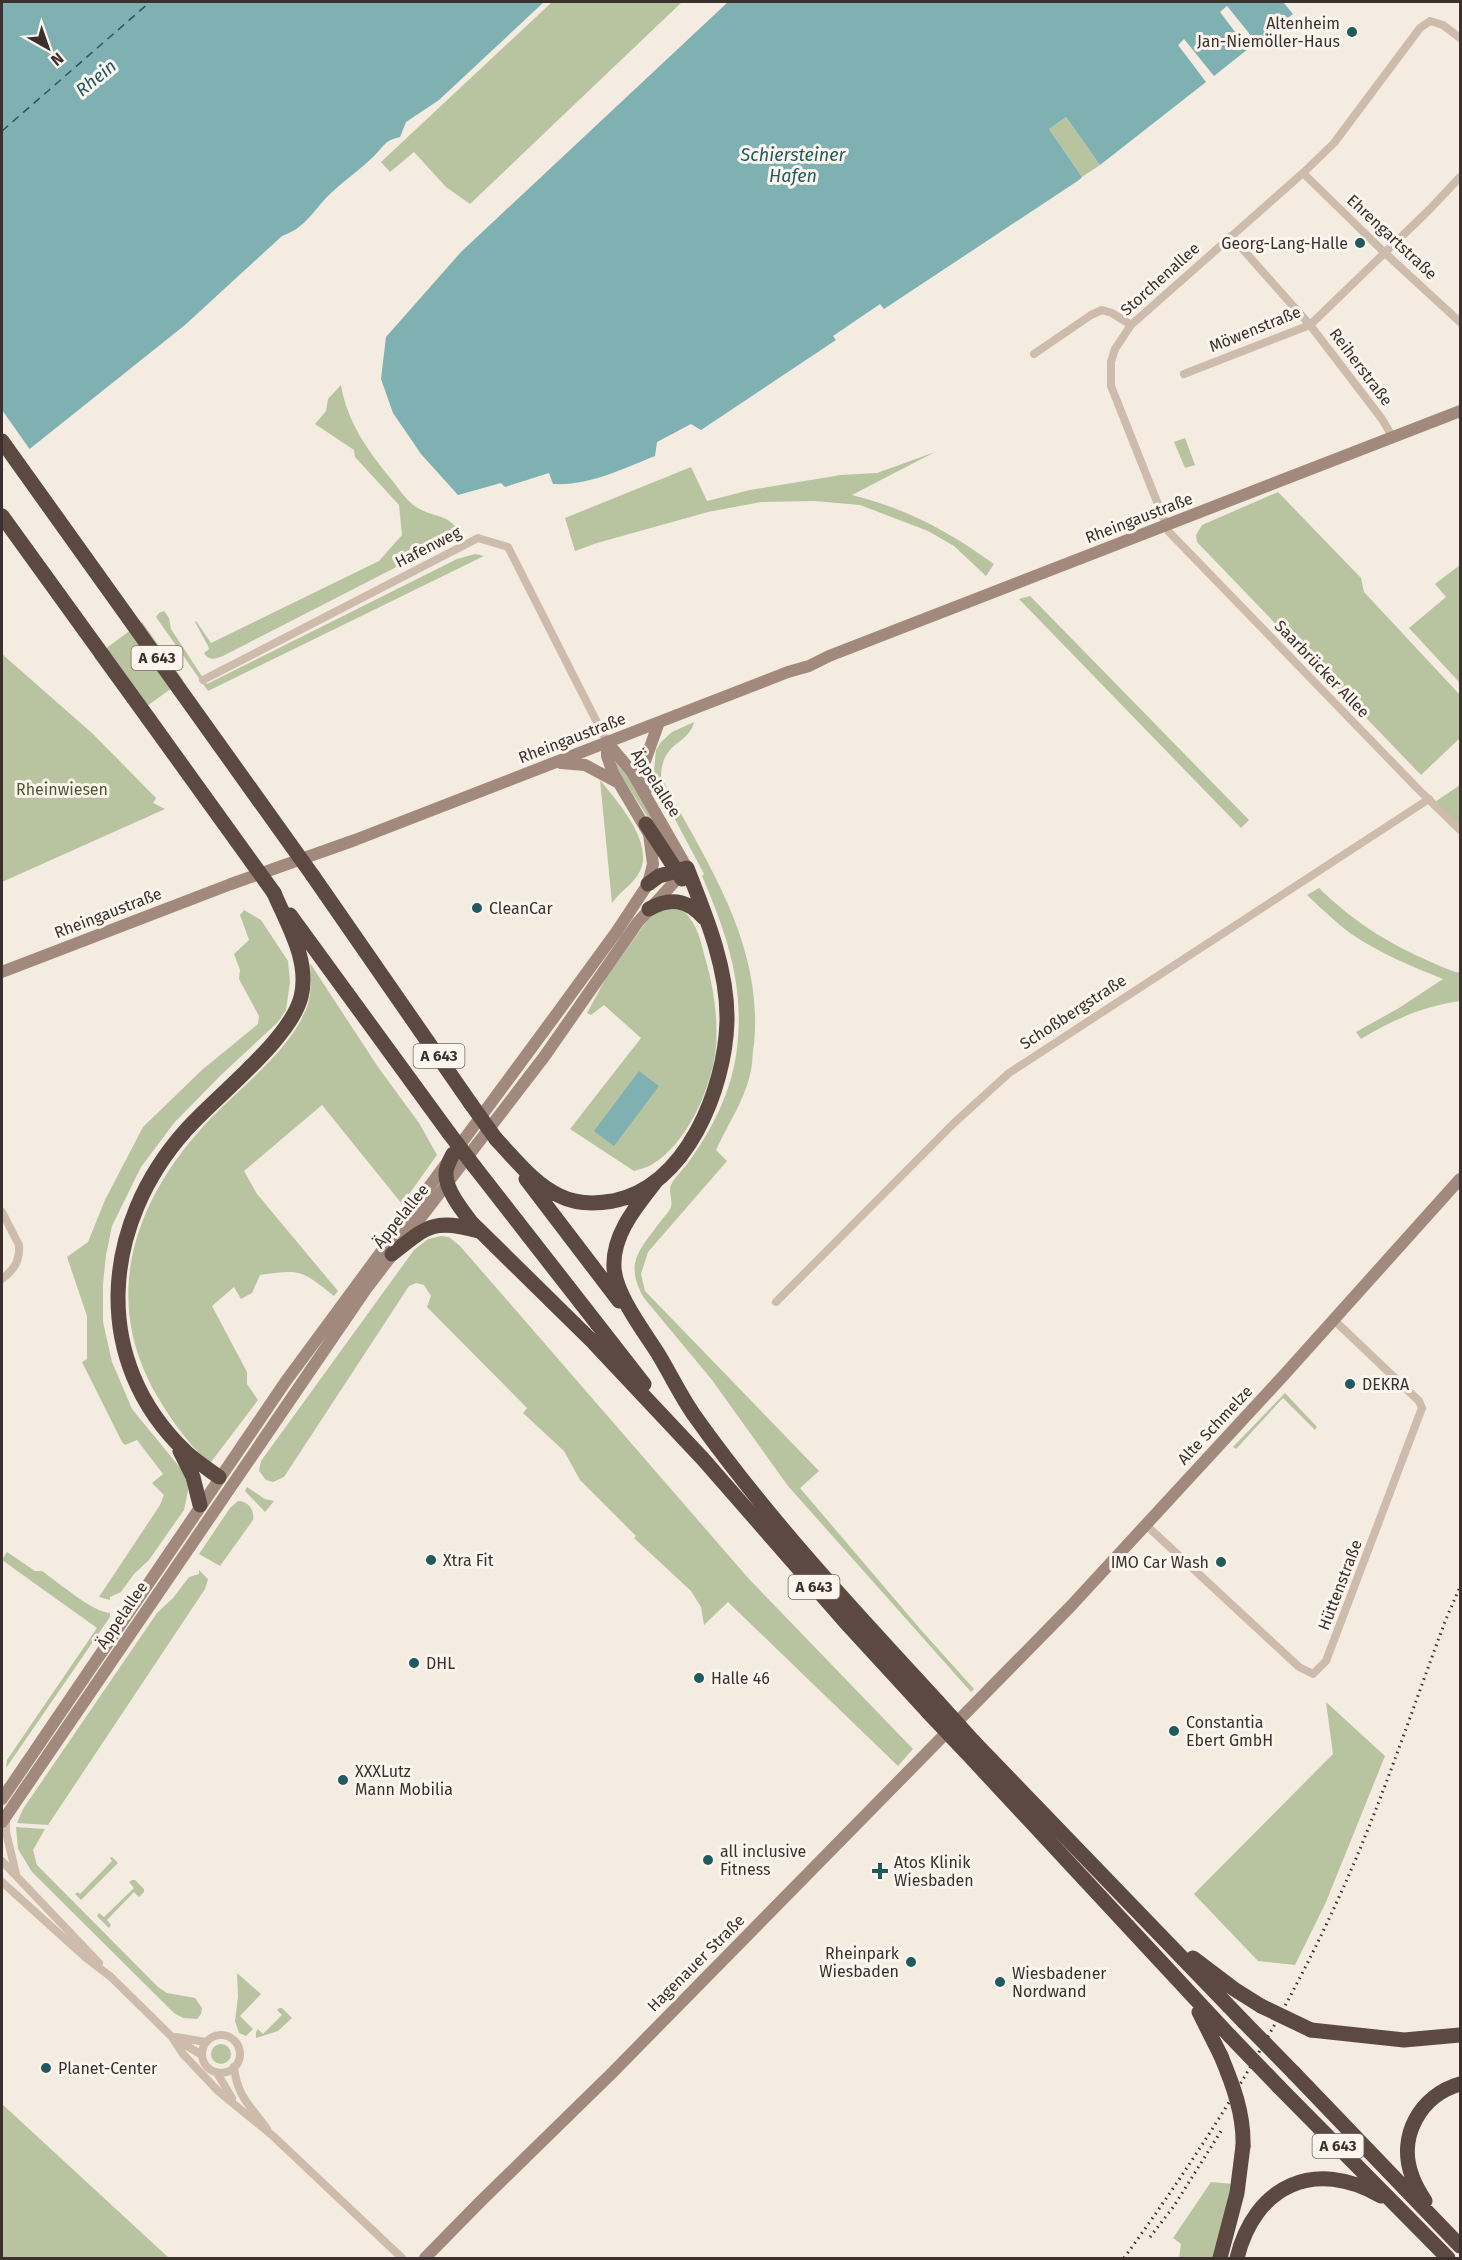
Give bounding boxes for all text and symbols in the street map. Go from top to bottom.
place label: Altenheim Jan-Niemöller-Haus [1197,14,1340,51]
north arrow [18,18,78,78]
marker: Altenheim Jan-Niemöller-Haus [1345,25,1359,39]
text: N [47,48,67,70]
water label: Rhein [71,55,121,101]
water label: Schiersteiner Hafen [740,144,847,187]
street label: Ehrengartstraße [1343,190,1441,284]
place label: Georg-Lang-Halle [1221,234,1348,253]
marker: Georg-Lang-Halle [1353,236,1367,250]
street label: Storchenallee [1117,239,1203,319]
street label: Möwenstraße [1206,302,1304,356]
street label: Reiherstraße [1326,324,1396,410]
street label: Rheingaustraße [1083,489,1195,547]
street label: Hafenweg [392,522,465,572]
street label: Saarbrücker Allee [1271,616,1373,722]
road number: A 643 [132,646,182,670]
street label: Rheingaustraße [516,709,628,767]
street label: Äppelallee [627,746,685,820]
park label: Rheinwiesen [16,780,108,799]
street label: Rheingaustraße [52,884,164,942]
place label: CleanCar [489,899,554,918]
marker: CleanCar [470,901,484,915]
street label: Schoßbergstraße [1016,971,1130,1053]
road number: A 643 [414,1044,464,1068]
street label: Äppelallee [369,1180,433,1252]
place label: DEKRA [1362,1375,1410,1394]
marker: DEKRA [1343,1377,1357,1391]
street label: Alte Schmelze [1174,1382,1256,1468]
street label: Hüttenstraße [1314,1537,1366,1633]
place label: Xtra Fit [443,1551,494,1570]
marker: Xtra Fit [424,1553,438,1567]
place label: IMO Car Wash [1111,1553,1209,1572]
marker: IMO Car Wash [1214,1555,1228,1569]
road number: A 643 [788,1575,840,1599]
street label: Äppelallee [93,1578,151,1652]
place label: DHL [426,1654,455,1673]
marker: DHL [407,1656,421,1670]
place label: Halle 46 [711,1669,770,1688]
marker: Halle 46 [692,1671,706,1685]
place label: Constantia Ebert GmbH [1186,1713,1273,1750]
marker: Constantia Ebert GmbH [1167,1724,1181,1738]
place label: XXXLutz Mann Mobilia [355,1762,453,1799]
marker: XXXLutz Mann Mobilia [336,1773,350,1787]
place label: all inclusive Fitness [720,1842,806,1879]
marker: all inclusive Fitness [701,1853,715,1867]
place label: Atos Klinik Wiesbaden [894,1853,974,1890]
marker: Atos Klinik Wiesbaden [871,1862,889,1880]
street label: Hagenauer Straße [643,1910,749,2016]
place label: Rheinpark Wiesbaden [819,1944,900,1981]
marker: Rheinpark Wiesbaden [904,1955,918,1969]
place label: Wiesbadener Nordwand [1012,1964,1107,2001]
marker: Wiesbadener Nordwand [993,1975,1007,1989]
place label: Planet-Center [58,2059,158,2078]
marker: Planet-Center [39,2061,53,2075]
road number: A 643 [1312,2134,1364,2158]

